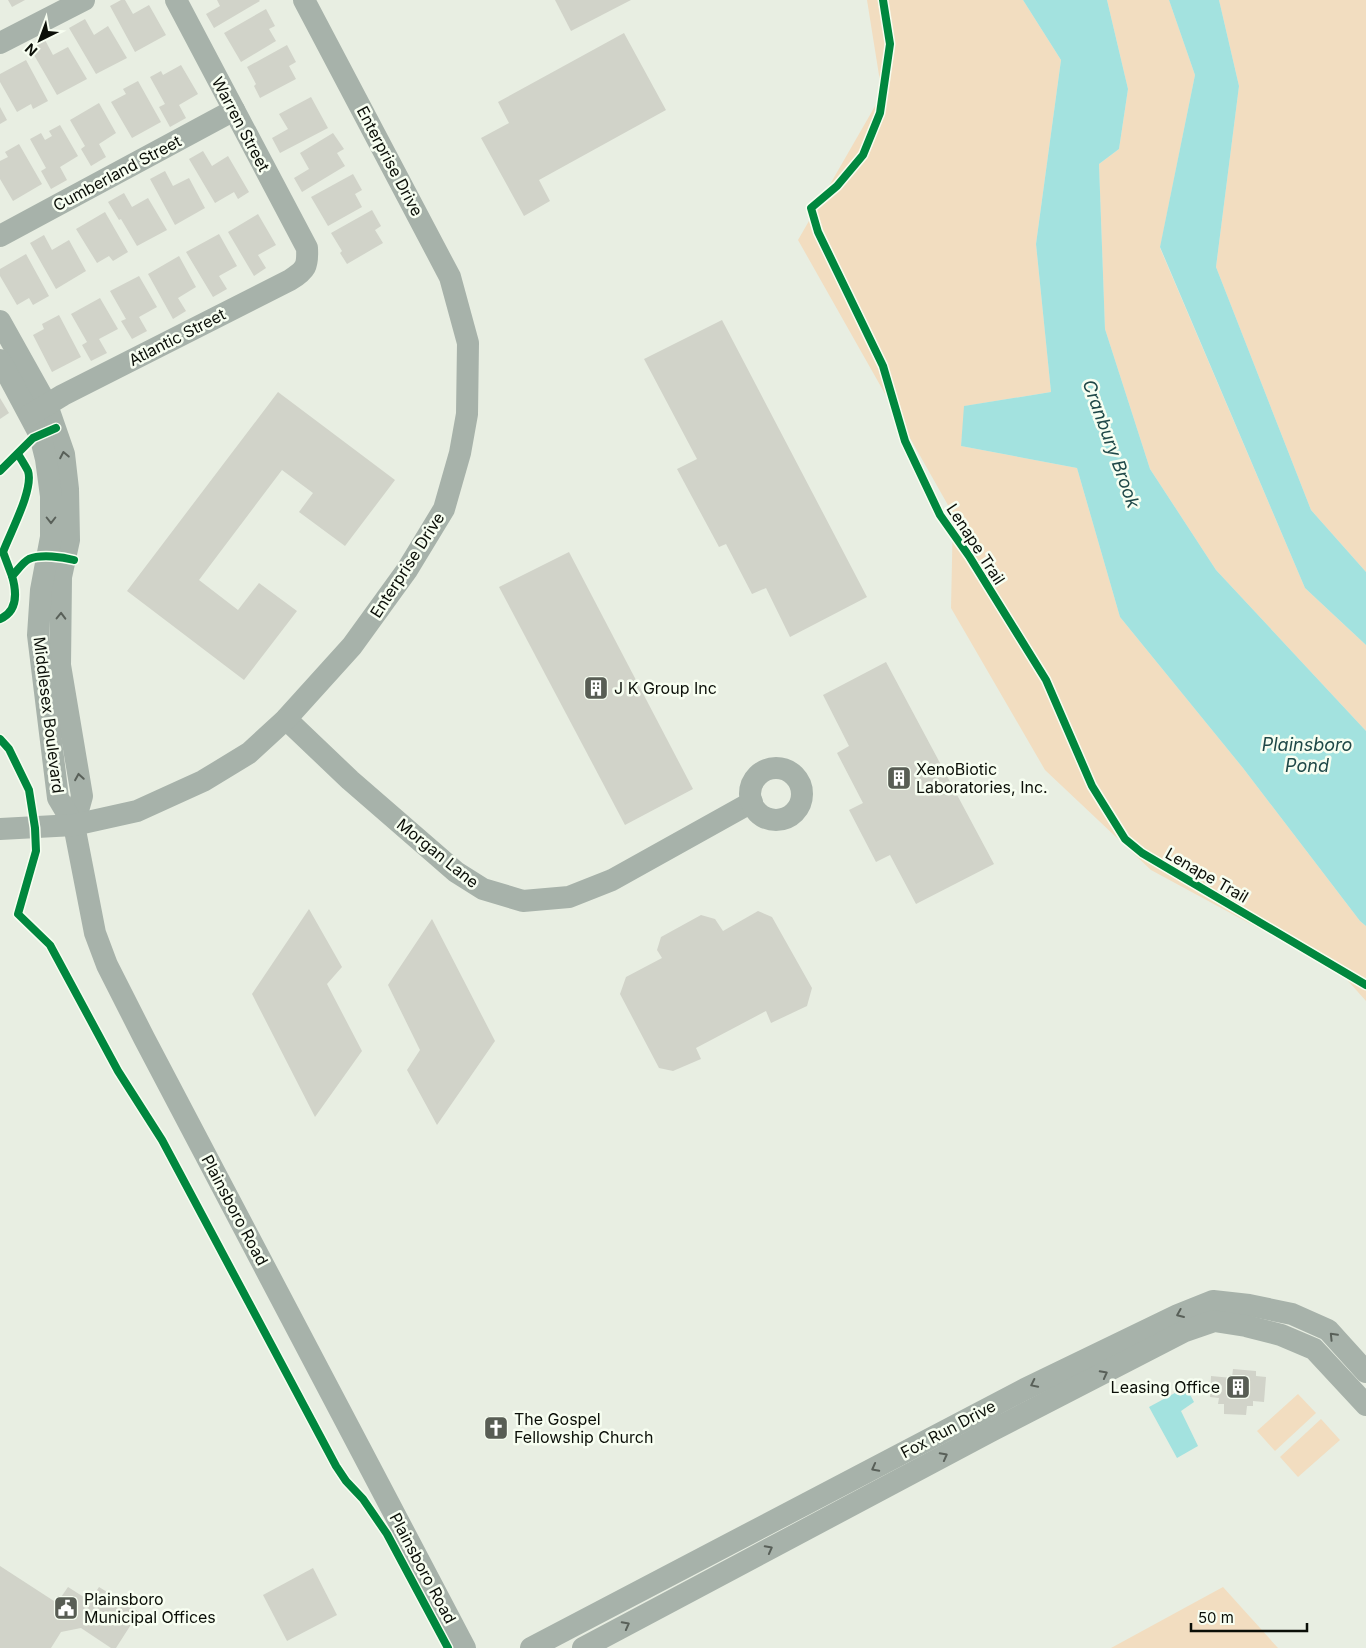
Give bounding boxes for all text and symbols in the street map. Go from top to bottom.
north arrow [15,15,65,65]
text: N [21,40,41,60]
street label: Warren Street [208,73,274,175]
street label: Enterprise Drive [353,103,427,219]
street label: Cumberland Street [49,131,185,215]
street label: Atlantic Street [125,304,229,370]
water label: Cranbury Brook [1079,377,1145,512]
one-way arrow [59,450,69,459]
street label: Lenape Trail [942,500,1010,588]
street label: Enterprise Drive [365,509,449,621]
one-way arrow [46,516,56,524]
one-way arrow [56,612,66,620]
street label: Middlesex Boulevard [29,636,69,794]
building icon: J K Group Inc [583,675,609,701]
place label: J K Group Inc [614,678,717,698]
water label: Plainsboro Pond [1262,734,1352,776]
place label: XenoBiotic Laboratories, Inc. [916,759,1048,797]
building icon: XenoBiotic Laboratories, Inc. [886,765,912,791]
one-way arrow [74,773,84,781]
street label: Morgan Lane [393,814,483,892]
street label: Lenape Trail [1162,843,1252,907]
street label: Plainsboro Road [197,1151,273,1269]
one-way arrow [1176,1308,1185,1318]
one-way arrow [1330,1333,1339,1342]
one-way arrow [1098,1370,1107,1380]
building icon: Leasing Office [1225,1374,1251,1400]
place label: Leasing Office [1111,1377,1220,1397]
one-way arrow [1030,1378,1039,1389]
street label: Fox Run Drive [897,1396,999,1462]
place label: The Gospel Fellowship Church [514,1409,653,1447]
church icon: The Gospel Fellowship Church [483,1415,509,1441]
one-way arrow [938,1452,947,1462]
one-way arrow [871,1462,880,1472]
street label: Plainsboro Road [385,1509,461,1627]
one-way arrow [764,1545,773,1555]
place label: Plainsboro Municipal Offices [84,1589,216,1627]
public building icon: Plainsboro Municipal Offices [53,1595,79,1621]
scale bar [1191,1600,1307,1632]
text: 50 m [1198,1608,1234,1627]
one-way arrow [620,1621,629,1631]

